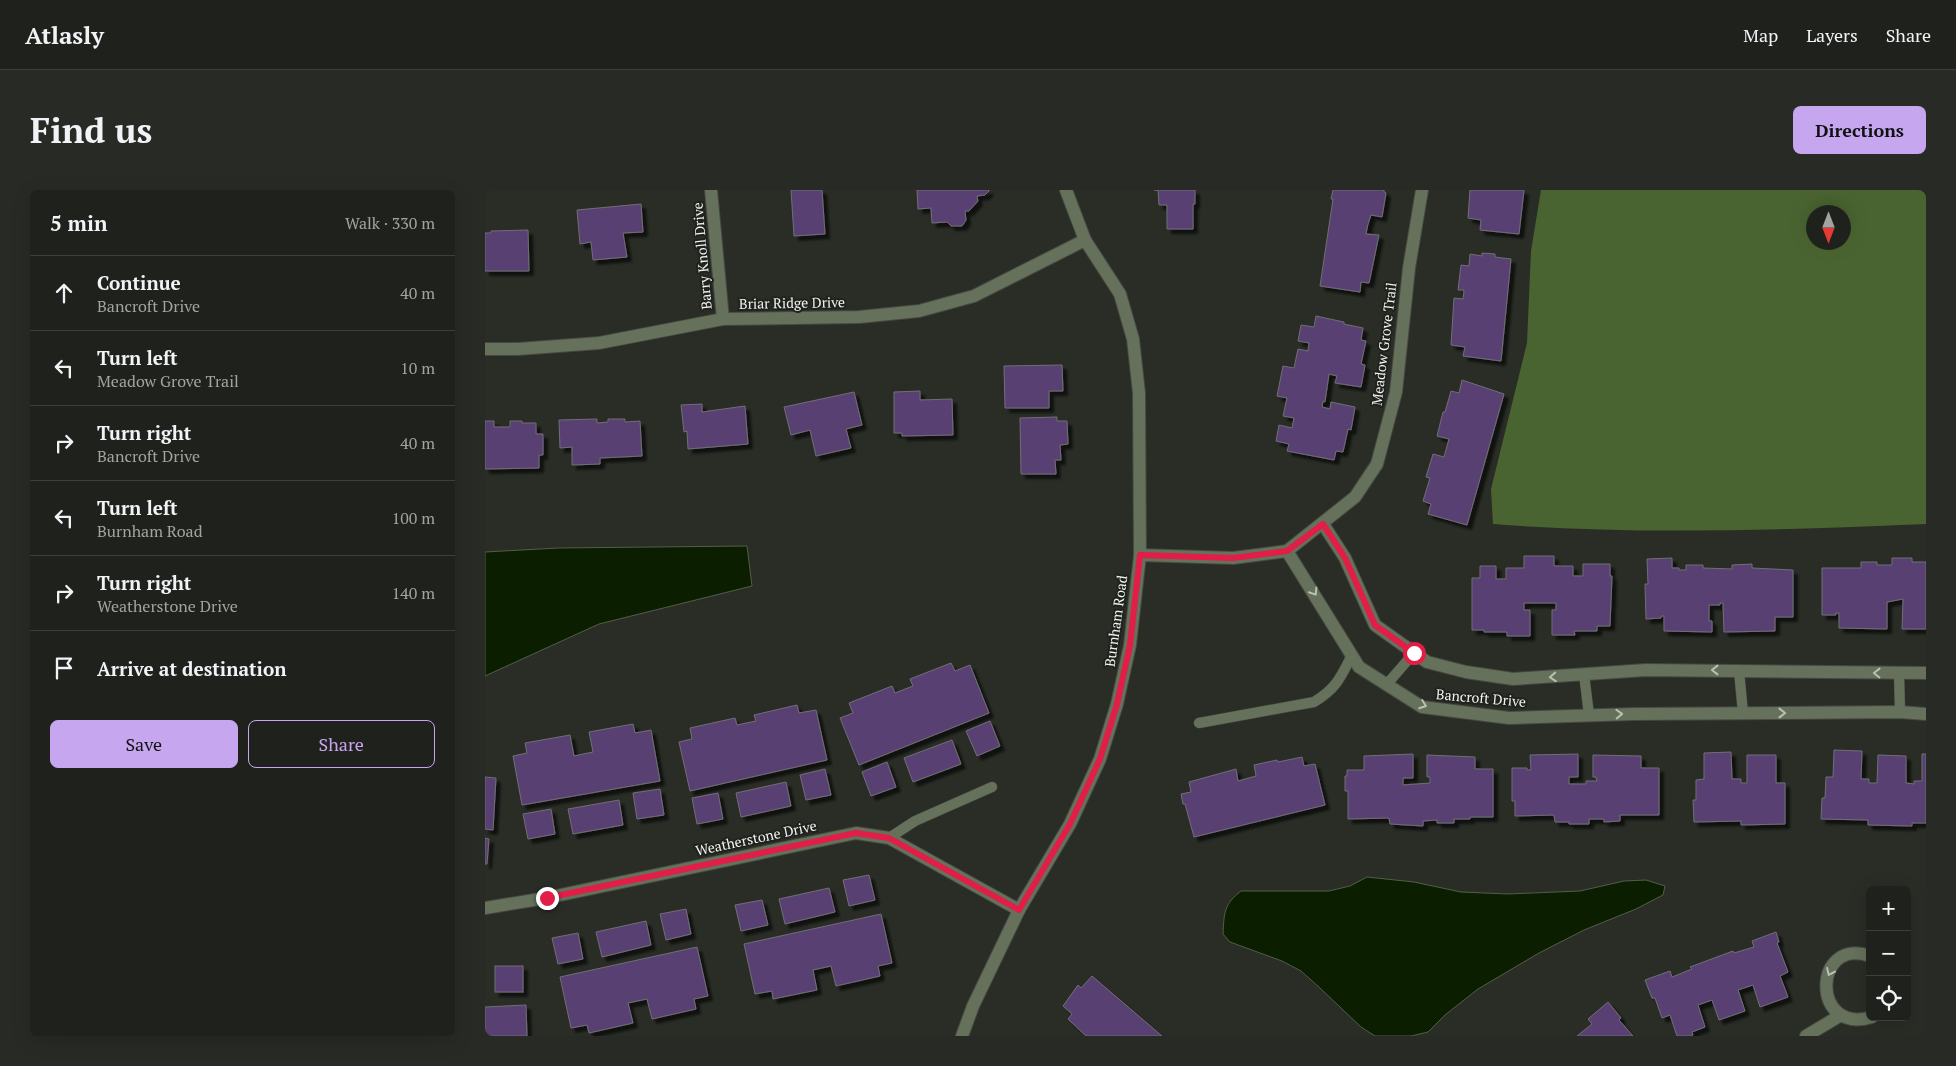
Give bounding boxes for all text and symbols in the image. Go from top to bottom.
text: Atlasly [25,19,104,51]
text: Map [1743,23,1778,47]
text: Layers [1806,23,1858,47]
text: Share [1886,23,1931,47]
button: Directions [1793,106,1926,154]
text: Find us [30,107,152,153]
street label: Barry Knoll Drive [687,202,716,310]
north arrow [1806,205,1851,250]
text: 5 min [50,209,107,237]
text: Walk · 330 m [345,212,435,234]
text: Continue [97,270,181,295]
icon: ahead [50,279,78,307]
street label: Meadow Grove Trail [1367,281,1400,407]
text: 40 m [400,282,435,304]
street label: Briar Ridge Drive [739,292,845,313]
text: Bancroft Drive [97,295,200,317]
text: Turn left [97,345,178,370]
icon: left [50,354,78,382]
text: 10 m [400,357,435,379]
text: Meadow Grove Trail [97,370,239,392]
text: Turn right [97,420,191,445]
icon: right [50,429,78,457]
text: 40 m [400,432,435,454]
text: Bancroft Drive [97,445,200,467]
text: Turn left [97,495,178,520]
icon: left [50,504,78,532]
text: 100 m [392,507,435,529]
text: Burnham Road [97,520,203,542]
text: Turn right [97,570,191,595]
street label: Burnham Road [1100,574,1131,668]
icon: right [50,579,78,607]
text: 140 m [392,582,435,604]
one-way arrow [1307,587,1317,596]
text: Weatherstone Drive [97,595,238,617]
route start [1403,642,1426,665]
icon: arrive [50,654,78,682]
text: Arrive at destination [97,656,286,681]
one-way arrow [1711,665,1718,675]
one-way arrow [1873,668,1881,678]
one-way arrow [1548,671,1556,682]
street label: Bancroft Drive [1435,684,1527,711]
one-way arrow [1418,699,1427,709]
one-way arrow [1778,708,1786,718]
one-way arrow [1615,709,1623,720]
button: Save [50,720,238,768]
button: Share [248,720,435,768]
street label: Weatherstone Drive [694,815,818,860]
map controls [1866,886,1911,1021]
button: + [1866,886,1911,931]
route end [536,887,559,910]
button: − [1866,931,1911,976]
one-way arrow [1826,967,1836,976]
button: locate [1866,976,1911,1021]

